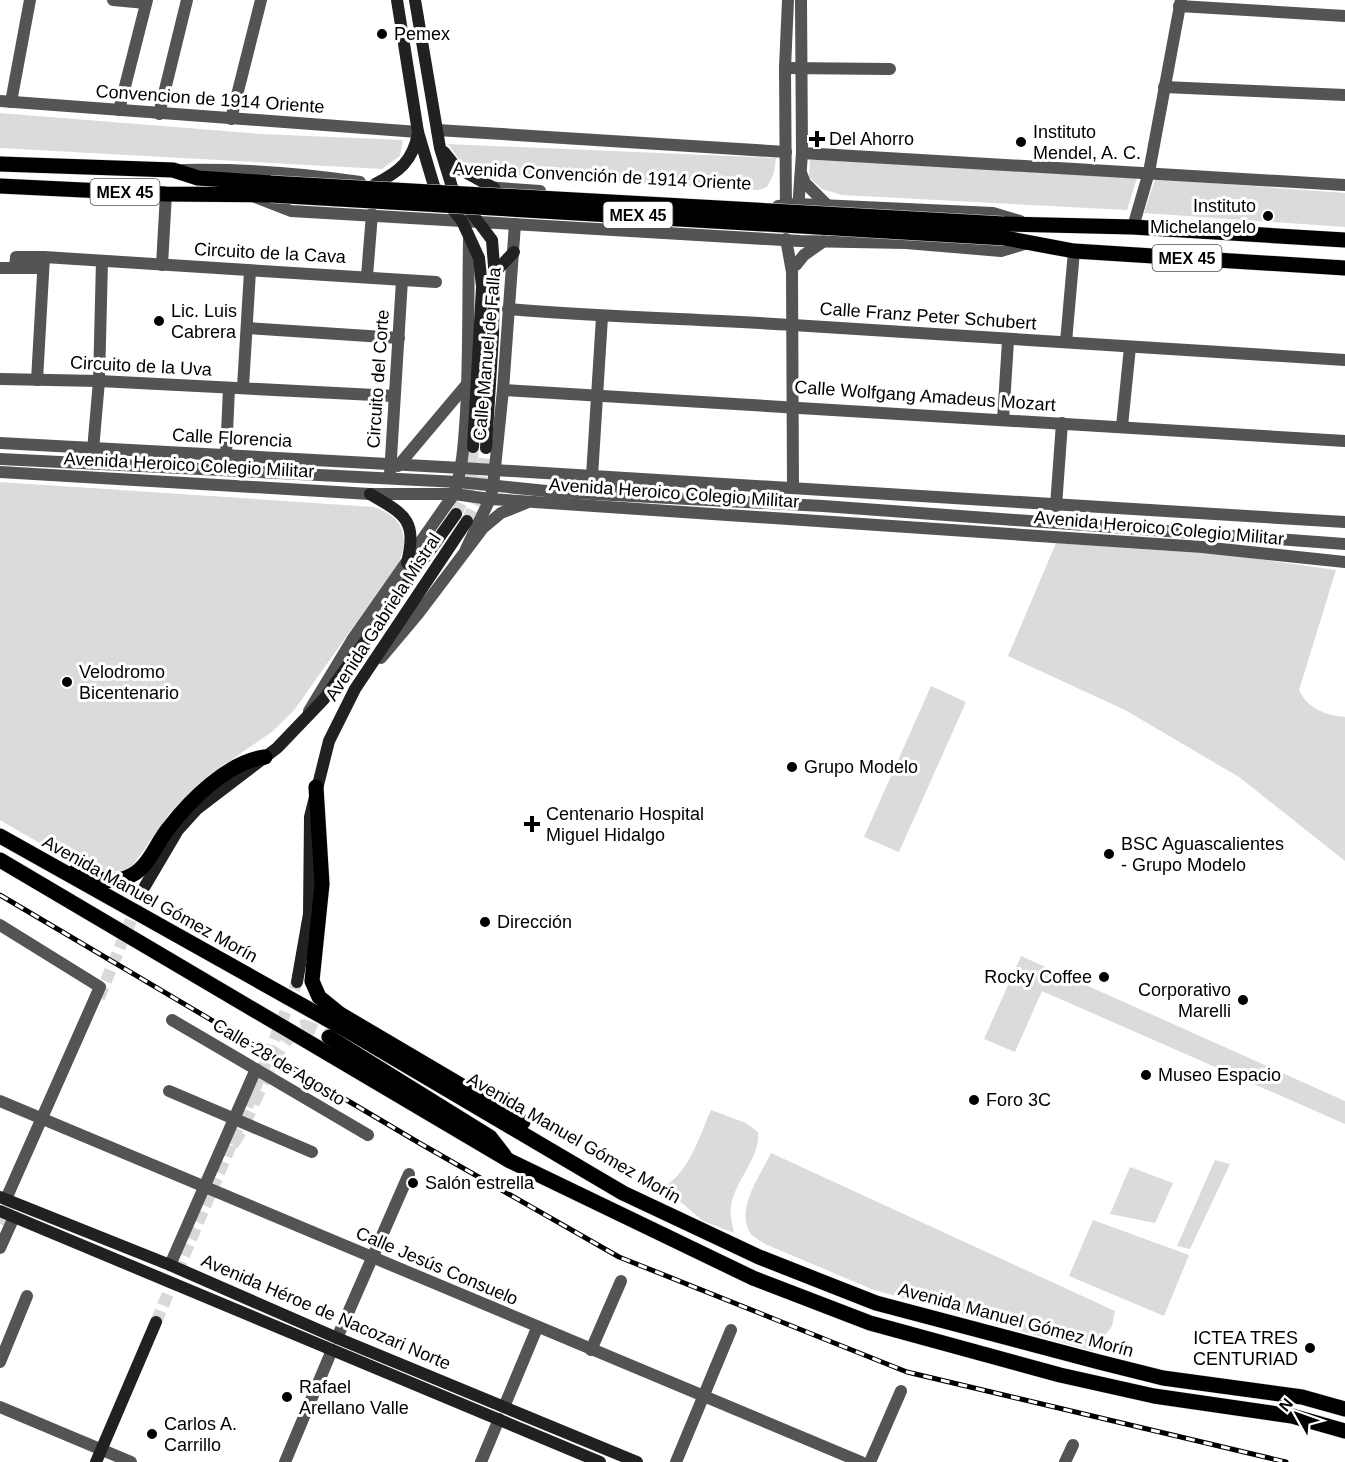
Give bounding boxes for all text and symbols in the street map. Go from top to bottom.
place label: Pemex [394,24,450,44]
marker: Pemex [375,27,389,41]
street label: Convencion de 1914 Oriente [95,81,325,117]
place label: Instituto Mendel, A. C. [1033,122,1141,163]
place label: Del Ahorro [829,129,914,149]
marker: Del Ahorro [810,132,824,146]
marker: Instituto Mendel, A. C. [1014,135,1028,149]
street label: Avenida Convención de 1914 Oriente [452,158,752,194]
road number: MEX 45 [90,179,160,205]
place label: Instituto Michelangelo [1150,196,1256,237]
road number: MEX 45 [604,202,672,228]
marker: Instituto Michelangelo [1261,209,1275,223]
street label: Circuito de la Cava [194,239,347,267]
road number: MEX 45 [1152,245,1222,271]
street label: Calle Manuel de Falla [469,265,505,442]
street label: Calle Franz Peter Schubert [819,298,1037,334]
place label: Lic. Luis Cabrera [171,301,237,342]
street label: Circuito del Corte [363,309,393,449]
marker: Lic. Luis Cabrera [152,314,166,328]
street label: Circuito de la Uva [70,352,213,380]
street label: Calle Wolfgang Amadeus Mozart [794,377,1056,415]
street label: Calle Florencia [172,425,293,451]
street label: Avenida Heroico Colegio Militar [63,448,315,482]
street label: Avenida Heroico Colegio Militar [548,474,800,512]
street label: Avenida Heroico Colegio Militar [1033,507,1285,549]
street label: Avenida Gabriela Mistral [321,529,445,705]
place label: Velodromo Bicentenario [79,662,179,703]
marker: Velodromo Bicentenario [60,675,74,689]
place label: Grupo Modelo [804,757,918,777]
marker: Grupo Modelo [785,760,799,774]
place label: Centenario Hospital Miguel Hidalgo [546,804,704,845]
marker: Centenario Hospital Miguel Hidalgo [523,815,541,833]
street label: Avenida Manuel Gómez Morín [39,831,261,967]
place label: BSC Aguascalientes - Grupo Modelo [1121,834,1284,875]
marker: BSC Aguascalientes - Grupo Modelo [1102,847,1116,861]
place label: Dirección [497,912,572,932]
marker: Dirección [478,915,492,929]
place label: Rocky Coffee [984,967,1092,987]
marker: Rocky Coffee [1097,970,1111,984]
place label: Corporativo Marelli [1138,980,1231,1021]
marker: Corporativo Marelli [1236,993,1250,1007]
street label: Calle 28 de Agosto [209,1015,349,1109]
place label: Museo Espacio [1158,1065,1281,1085]
marker: Museo Espacio [1139,1068,1153,1082]
street label: Avenida Manuel Gómez Morín [464,1069,684,1207]
place label: Foro 3C [986,1090,1051,1110]
marker: Foro 3C [967,1093,981,1107]
place label: Salón estrella [425,1173,535,1193]
marker: Salón estrella [406,1176,420,1190]
street label: Calle Jesús Consuelo [353,1223,521,1309]
street label: Avenida Héroe de Nacozari Norte [198,1250,454,1374]
street label: Avenida Manuel Gómez Morín [896,1279,1136,1361]
place label: ICTEA TRES CENTURIAD [1193,1328,1298,1369]
marker: ICTEA TRES CENTURIAD [1303,1341,1317,1355]
place label: Rafael Arellano Valle [299,1377,409,1418]
north arrow [1267,1384,1327,1444]
marker: Rafael Arellano Valle [280,1390,294,1404]
text: N [1276,1395,1296,1415]
place label: Carlos A. Carrillo [164,1414,237,1455]
marker: Carlos A. Carrillo [145,1427,159,1441]

